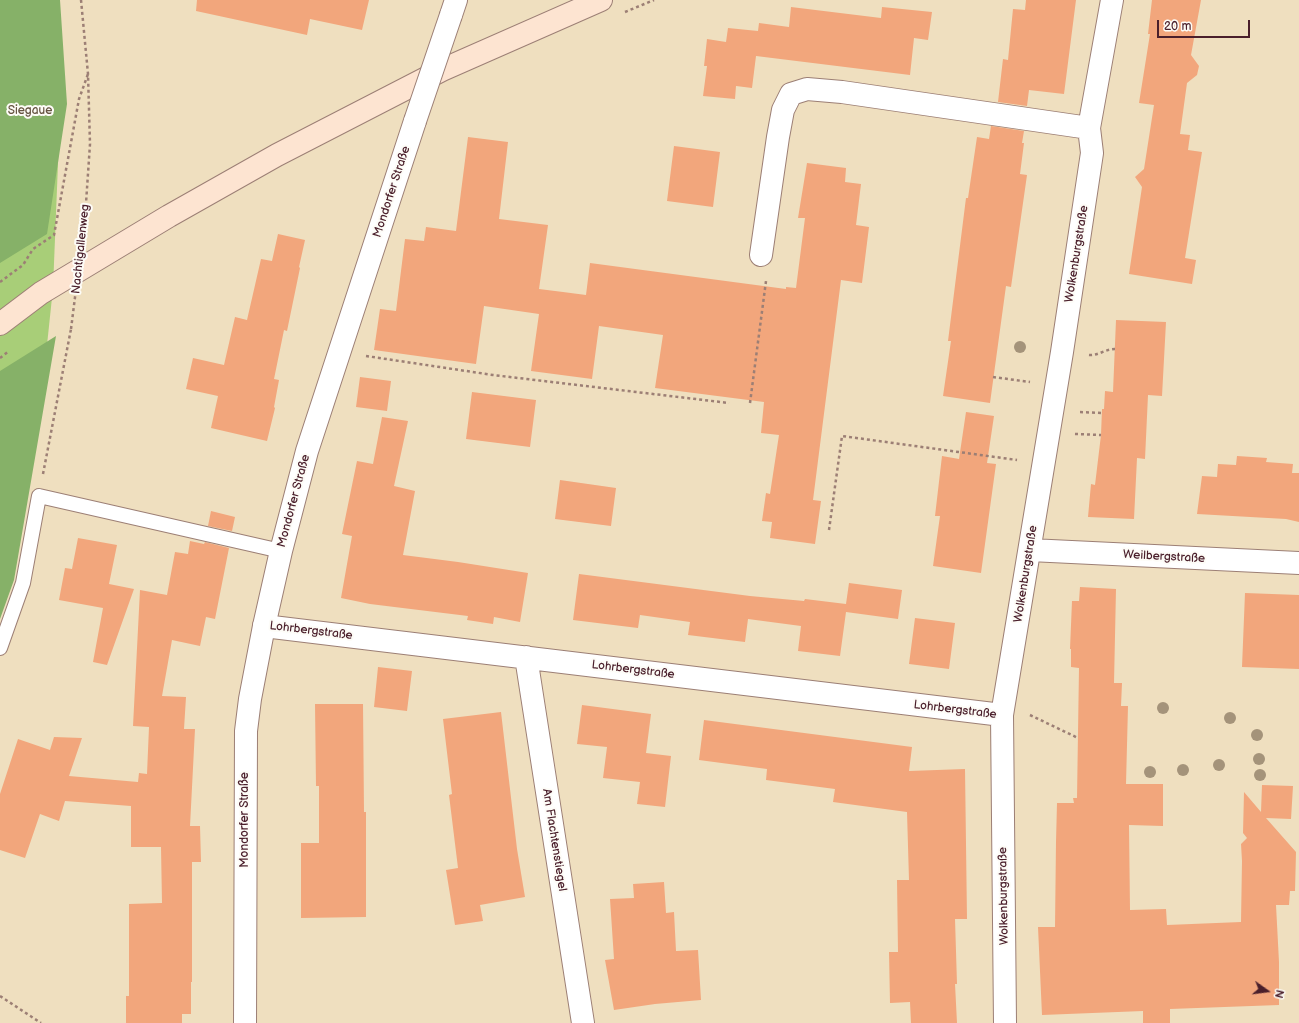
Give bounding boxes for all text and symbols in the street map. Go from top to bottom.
scale bar [1159,12,1252,38]
text: 20 m [1164,19,1191,34]
park label: Siegaue [8,104,52,118]
street label: Mondorfer Straße [370,144,414,240]
street label: Nachtigallenweg [69,203,93,295]
street label: Wolkenburgstraße [1062,204,1092,304]
street label: Mondorfer Straße [275,453,313,549]
street label: Wolkenburgstraße [1011,524,1041,624]
street label: Weilbergstraße [1123,548,1205,566]
street label: Lohrbergstraße [269,619,353,643]
street label: Lohrbergstraße [591,658,675,682]
street label: Lohrbergstraße [913,698,997,722]
street label: Mondorfer Straße [238,772,252,868]
street label: Am Flachtenstiegel [539,788,569,892]
street label: Wolkenburgstraße [996,847,1012,945]
north arrow [1247,971,1287,1011]
text: N [1272,988,1286,1000]

